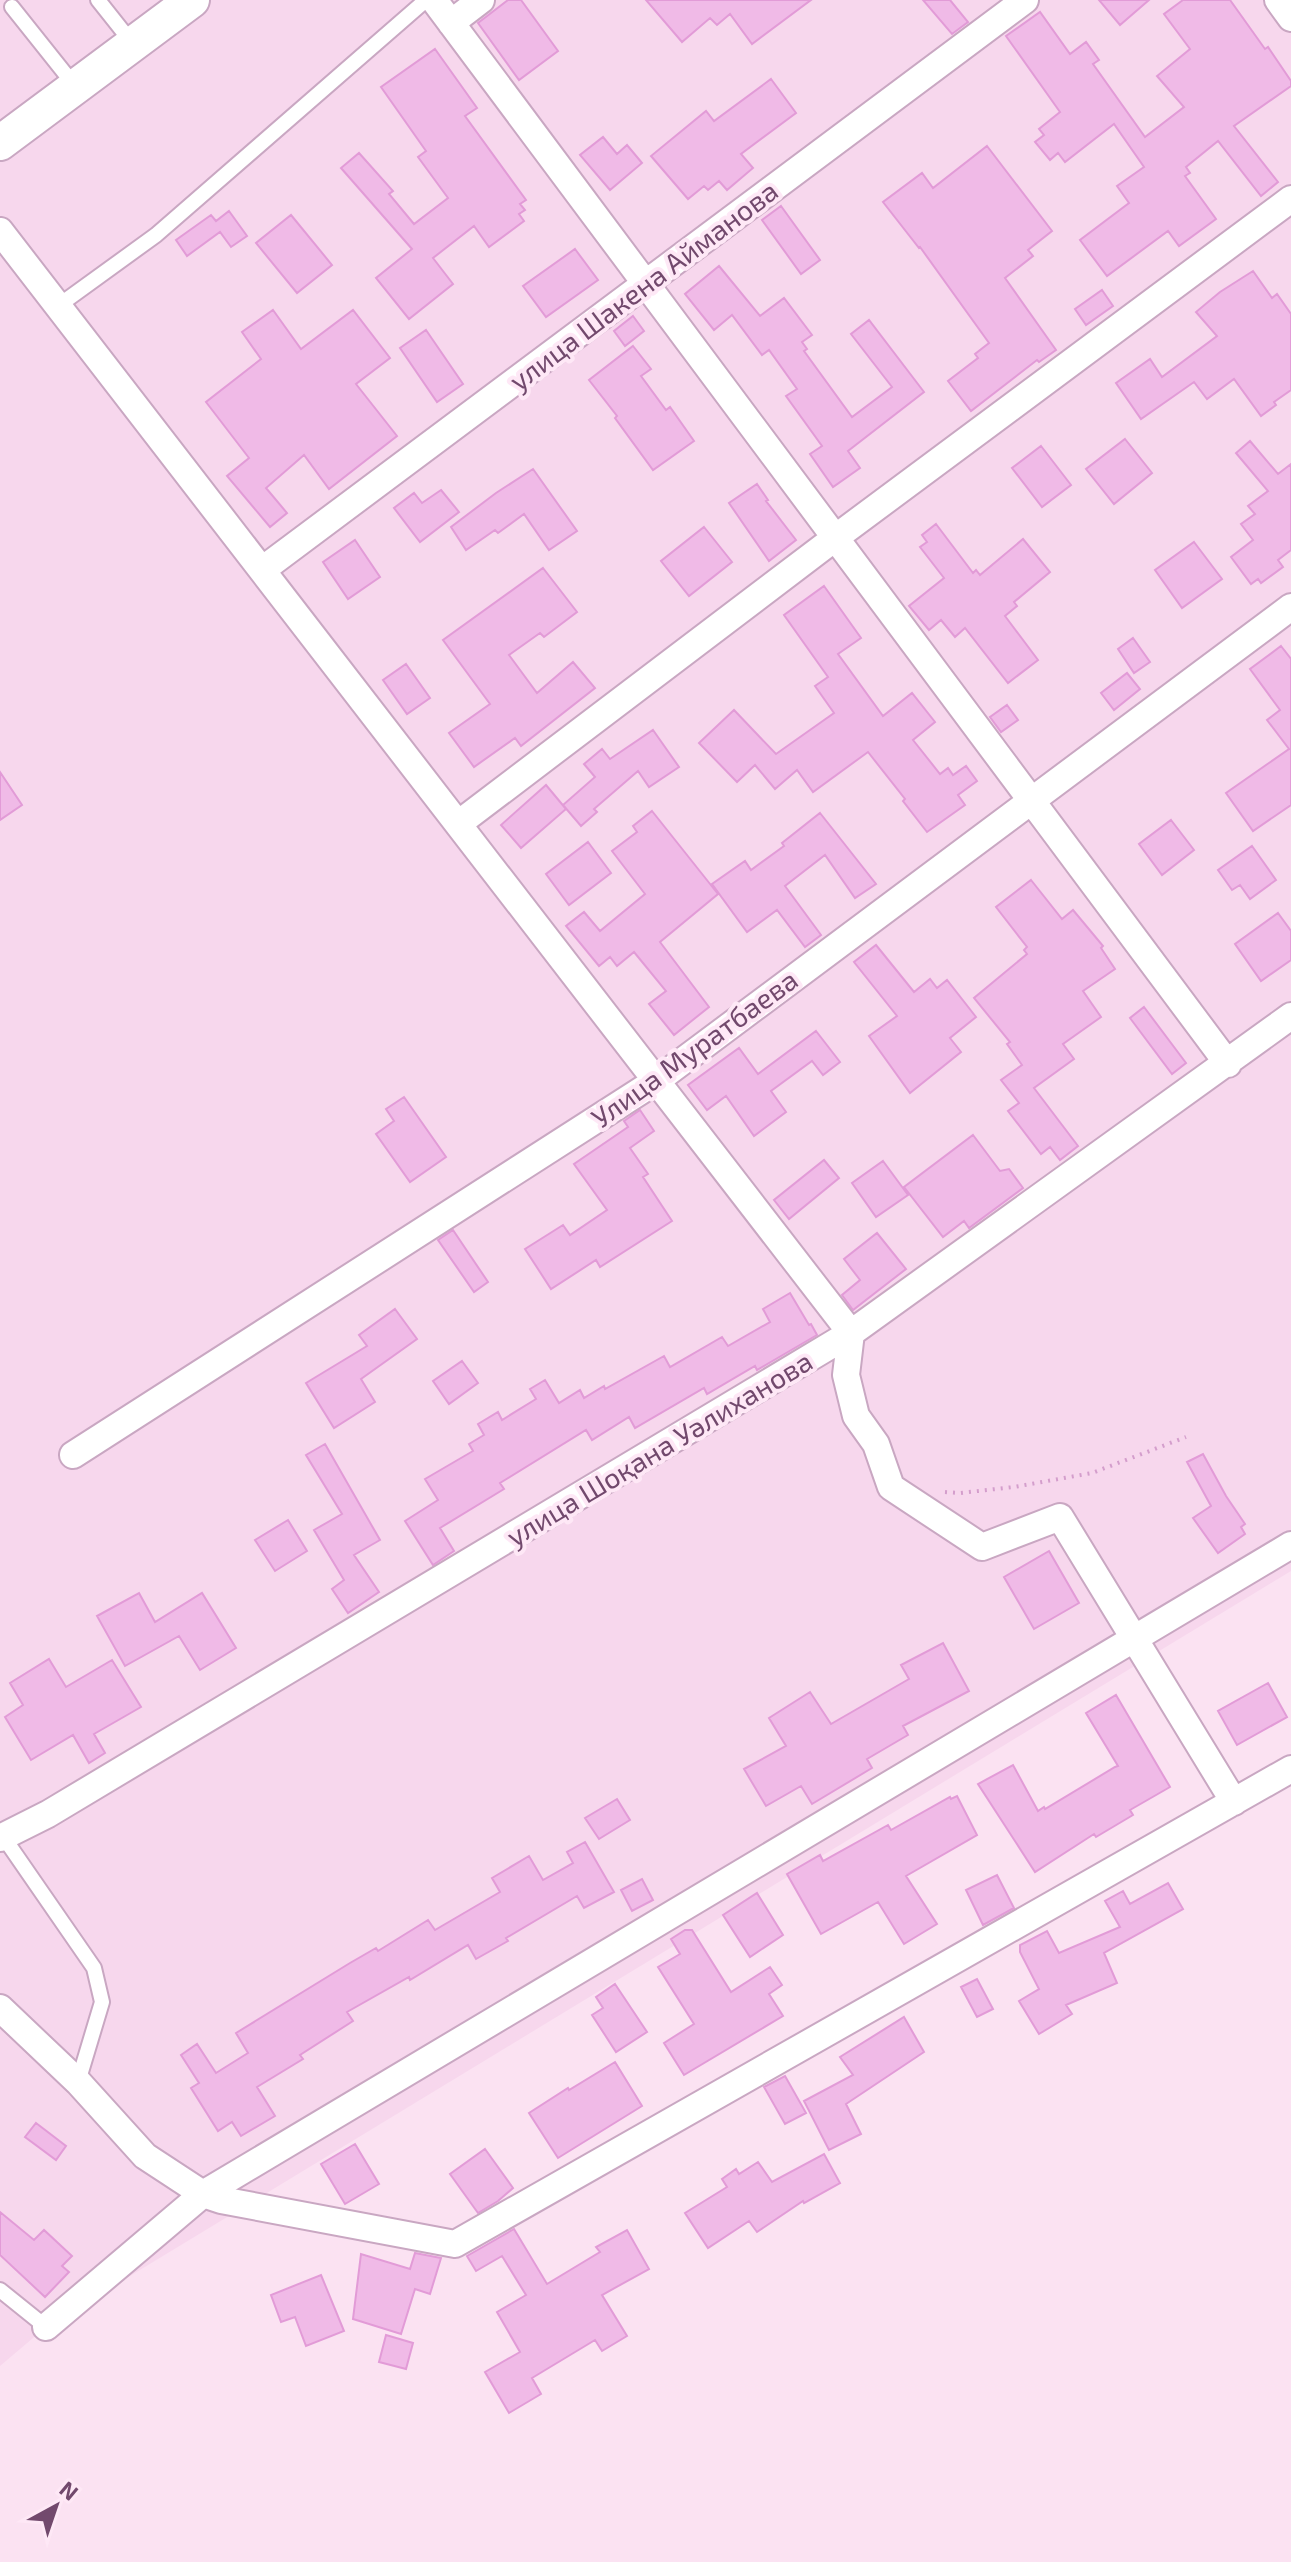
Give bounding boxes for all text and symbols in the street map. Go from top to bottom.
street label: улица Шакена Айманова [502,173,784,397]
street label: Улица Муратбаева [584,962,804,1134]
street label: улица Шоқана Уәлиханова [500,1343,818,1553]
north arrow [16,2466,96,2546]
text: N [55,2475,84,2505]

